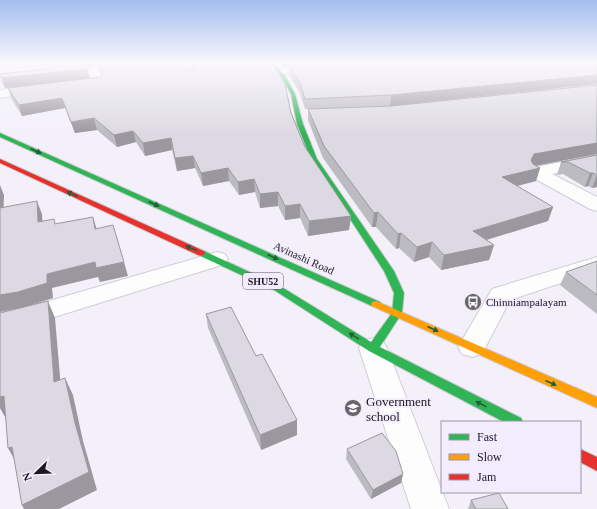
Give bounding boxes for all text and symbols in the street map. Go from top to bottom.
one-way arrow [30,148,41,154]
one-way arrow [67,191,78,197]
one-way arrow [149,201,160,207]
street label: Avinashi Road [272,239,337,277]
one-way arrow [184,245,196,251]
one-way arrow [267,254,278,260]
road number: SHU52 [243,273,283,289]
bus stop icon: Chinniampalayam [463,292,483,312]
place label: Chinniampalayam [486,296,567,308]
one-way arrow [427,326,438,332]
one-way arrow [349,332,359,340]
one-way arrow [546,380,557,386]
place label: Government school [366,394,431,424]
school or university icon: Government school [343,398,363,418]
one-way arrow [475,401,487,407]
legend [441,421,581,493]
text: Fast [477,430,498,444]
text: Slow [477,450,502,464]
north arrow [16,453,56,493]
text: Jam [477,470,497,484]
text: N [20,471,34,483]

